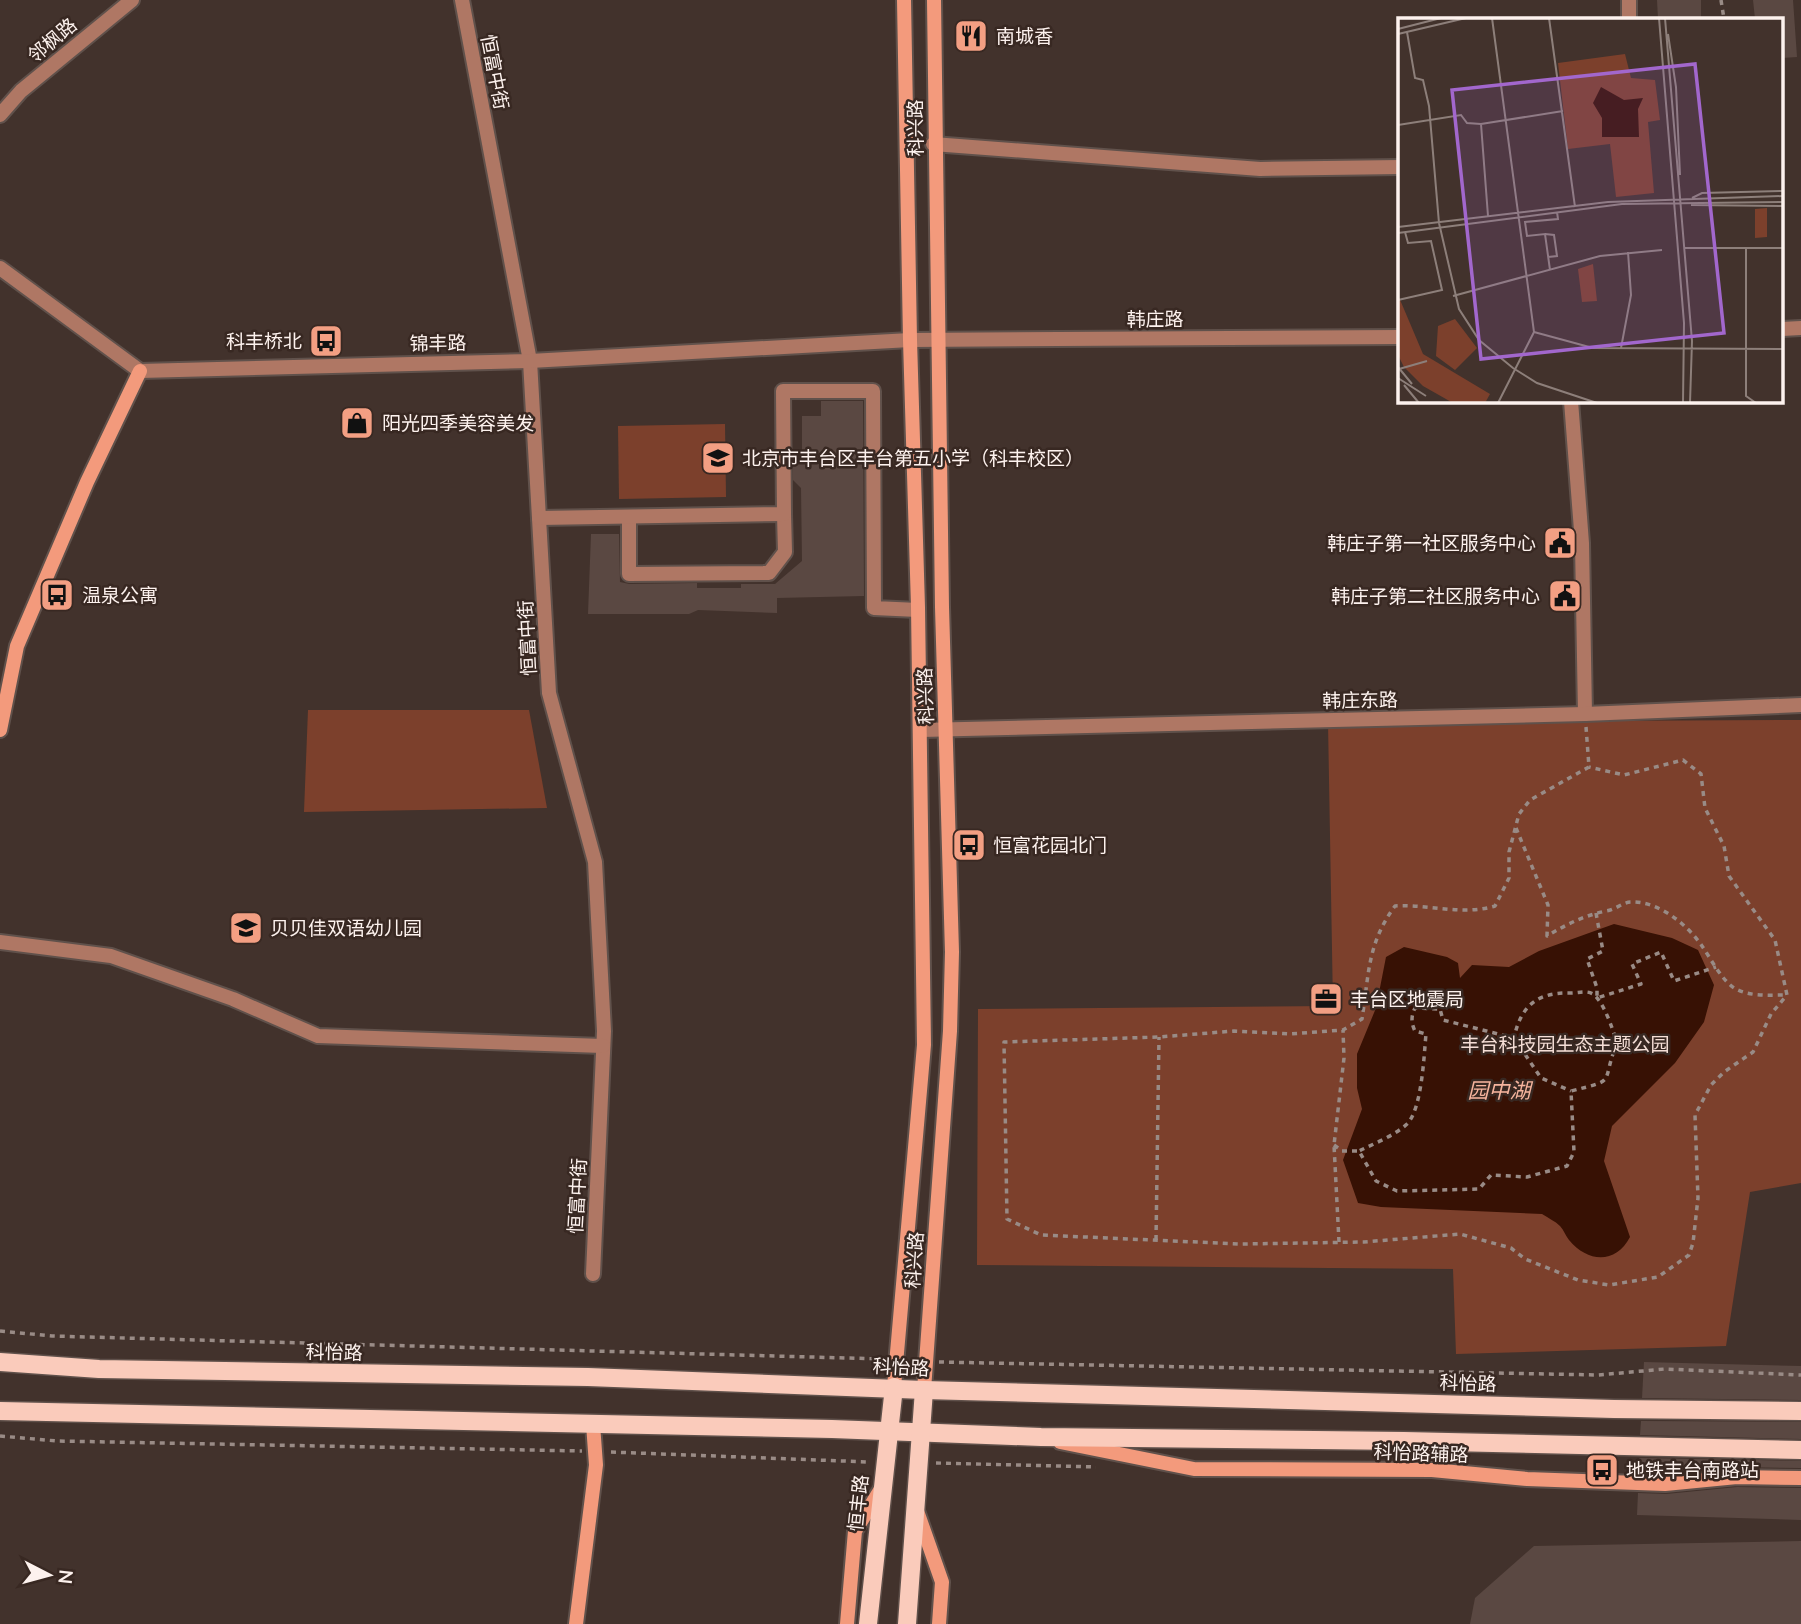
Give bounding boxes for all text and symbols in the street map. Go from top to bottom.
street label: 邻枫路 [22,12,82,68]
restaurant icon: 南城香 [952,17,990,55]
inset map [1398,18,1784,402]
place label: 南城香 [996,24,1053,48]
street label: 恒富中街 [476,32,514,112]
street label: 科兴路 [903,99,927,157]
street label: 韩庄路 [1126,307,1184,331]
bus stop icon: 科丰桥北 [307,322,345,360]
place label: 科丰桥北 [226,329,302,353]
street label: 锦丰路 [409,331,467,355]
shop icon: 阳光四季美容美发 [338,404,376,442]
place label: 阳光四季美容美发 [382,411,534,435]
school or university icon: 北京市丰台区丰台第五小学（科丰校区） [699,439,737,477]
place label: 北京市丰台区丰台第五小学（科丰校区） [742,446,1084,470]
public building icon: 韩庄子第一社区服务中心 [1541,524,1579,562]
place label: 韩庄子第一社区服务中心 [1327,531,1536,555]
bus stop icon: 温泉公寓 [38,576,76,614]
public building icon: 韩庄子第二社区服务中心 [1546,577,1584,615]
place label: 温泉公寓 [82,583,158,607]
place label: 韩庄子第二社区服务中心 [1331,584,1540,608]
street label: 恒富中街 [513,599,541,677]
street label: 科兴路 [912,667,938,725]
street label: 韩庄东路 [1322,687,1398,713]
bus stop icon: 恒富花园北门 [950,826,988,864]
place label: 恒富花园北门 [993,833,1107,857]
school or university icon: 贝贝佳双语幼儿园 [227,909,265,947]
place label: 贝贝佳双语幼儿园 [270,916,422,940]
office icon: 丰台区地震局 [1307,980,1345,1018]
place label: 丰台区地震局 [1350,987,1464,1011]
park label: 丰台科技园生态主题公园 [1460,1032,1670,1056]
water label: 园中湖 [1468,1077,1533,1103]
street label: 恒富中街 [563,1157,591,1235]
street label: 科兴路 [900,1231,928,1289]
street label: 科怡路 [305,1340,363,1364]
street label: 科怡路 [872,1354,930,1380]
street label: 科怡路 [1439,1370,1497,1396]
street label: 科怡路辅路 [1373,1439,1469,1467]
bus stop icon: 地铁丰台南路站 [1583,1451,1621,1489]
place label: 地铁丰台南路站 [1626,1458,1759,1482]
street label: 恒丰路 [843,1473,873,1533]
north arrow [14,1540,84,1610]
text: N [53,1568,79,1585]

